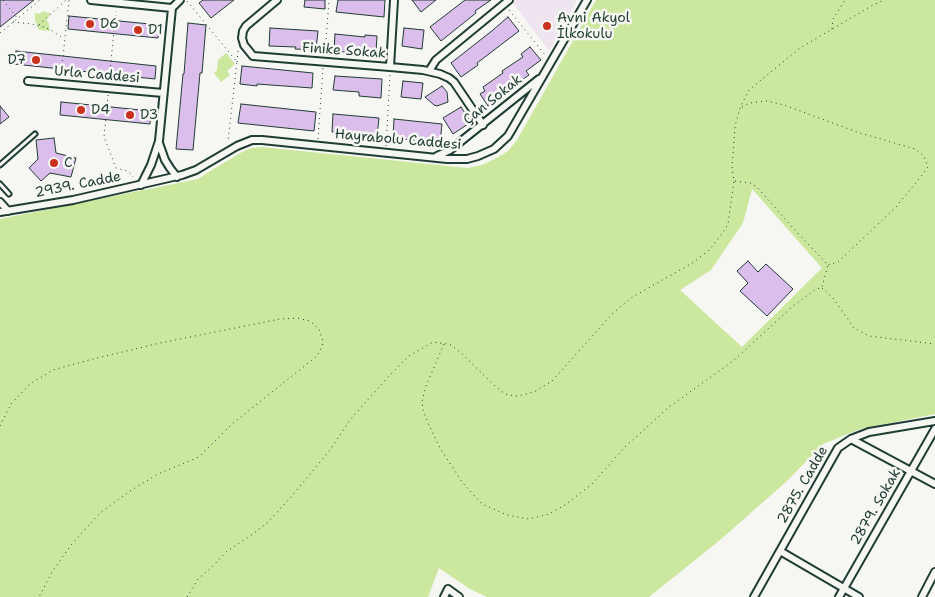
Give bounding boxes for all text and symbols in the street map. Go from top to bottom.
place label: Avni Akyol İlkokulu [557,10,630,42]
place label: D6 [100,16,119,32]
marker: D6 [84,18,96,30]
marker: Avni Akyol İlkokulu [541,20,553,32]
place label: D1 [148,22,163,38]
marker: D1 [132,24,144,36]
street label: Finike Sokak [301,40,387,62]
place label: D7 [8,52,26,68]
marker: D7 [30,54,42,66]
street label: Urla Caddesi [53,63,141,87]
street label: Çan Sokak [460,71,526,129]
place label: D4 [91,102,110,118]
marker: D4 [75,104,87,116]
place label: D3 [140,107,158,123]
marker: D3 [124,109,136,121]
street label: Hayrabolu Caddesi [334,126,462,154]
place label: C [64,155,73,171]
marker: C [48,157,60,169]
street label: 2939. Cadde [34,168,122,202]
street label: 2875. Cadde [774,443,832,527]
street label: 2879. Sokak [847,466,905,548]

